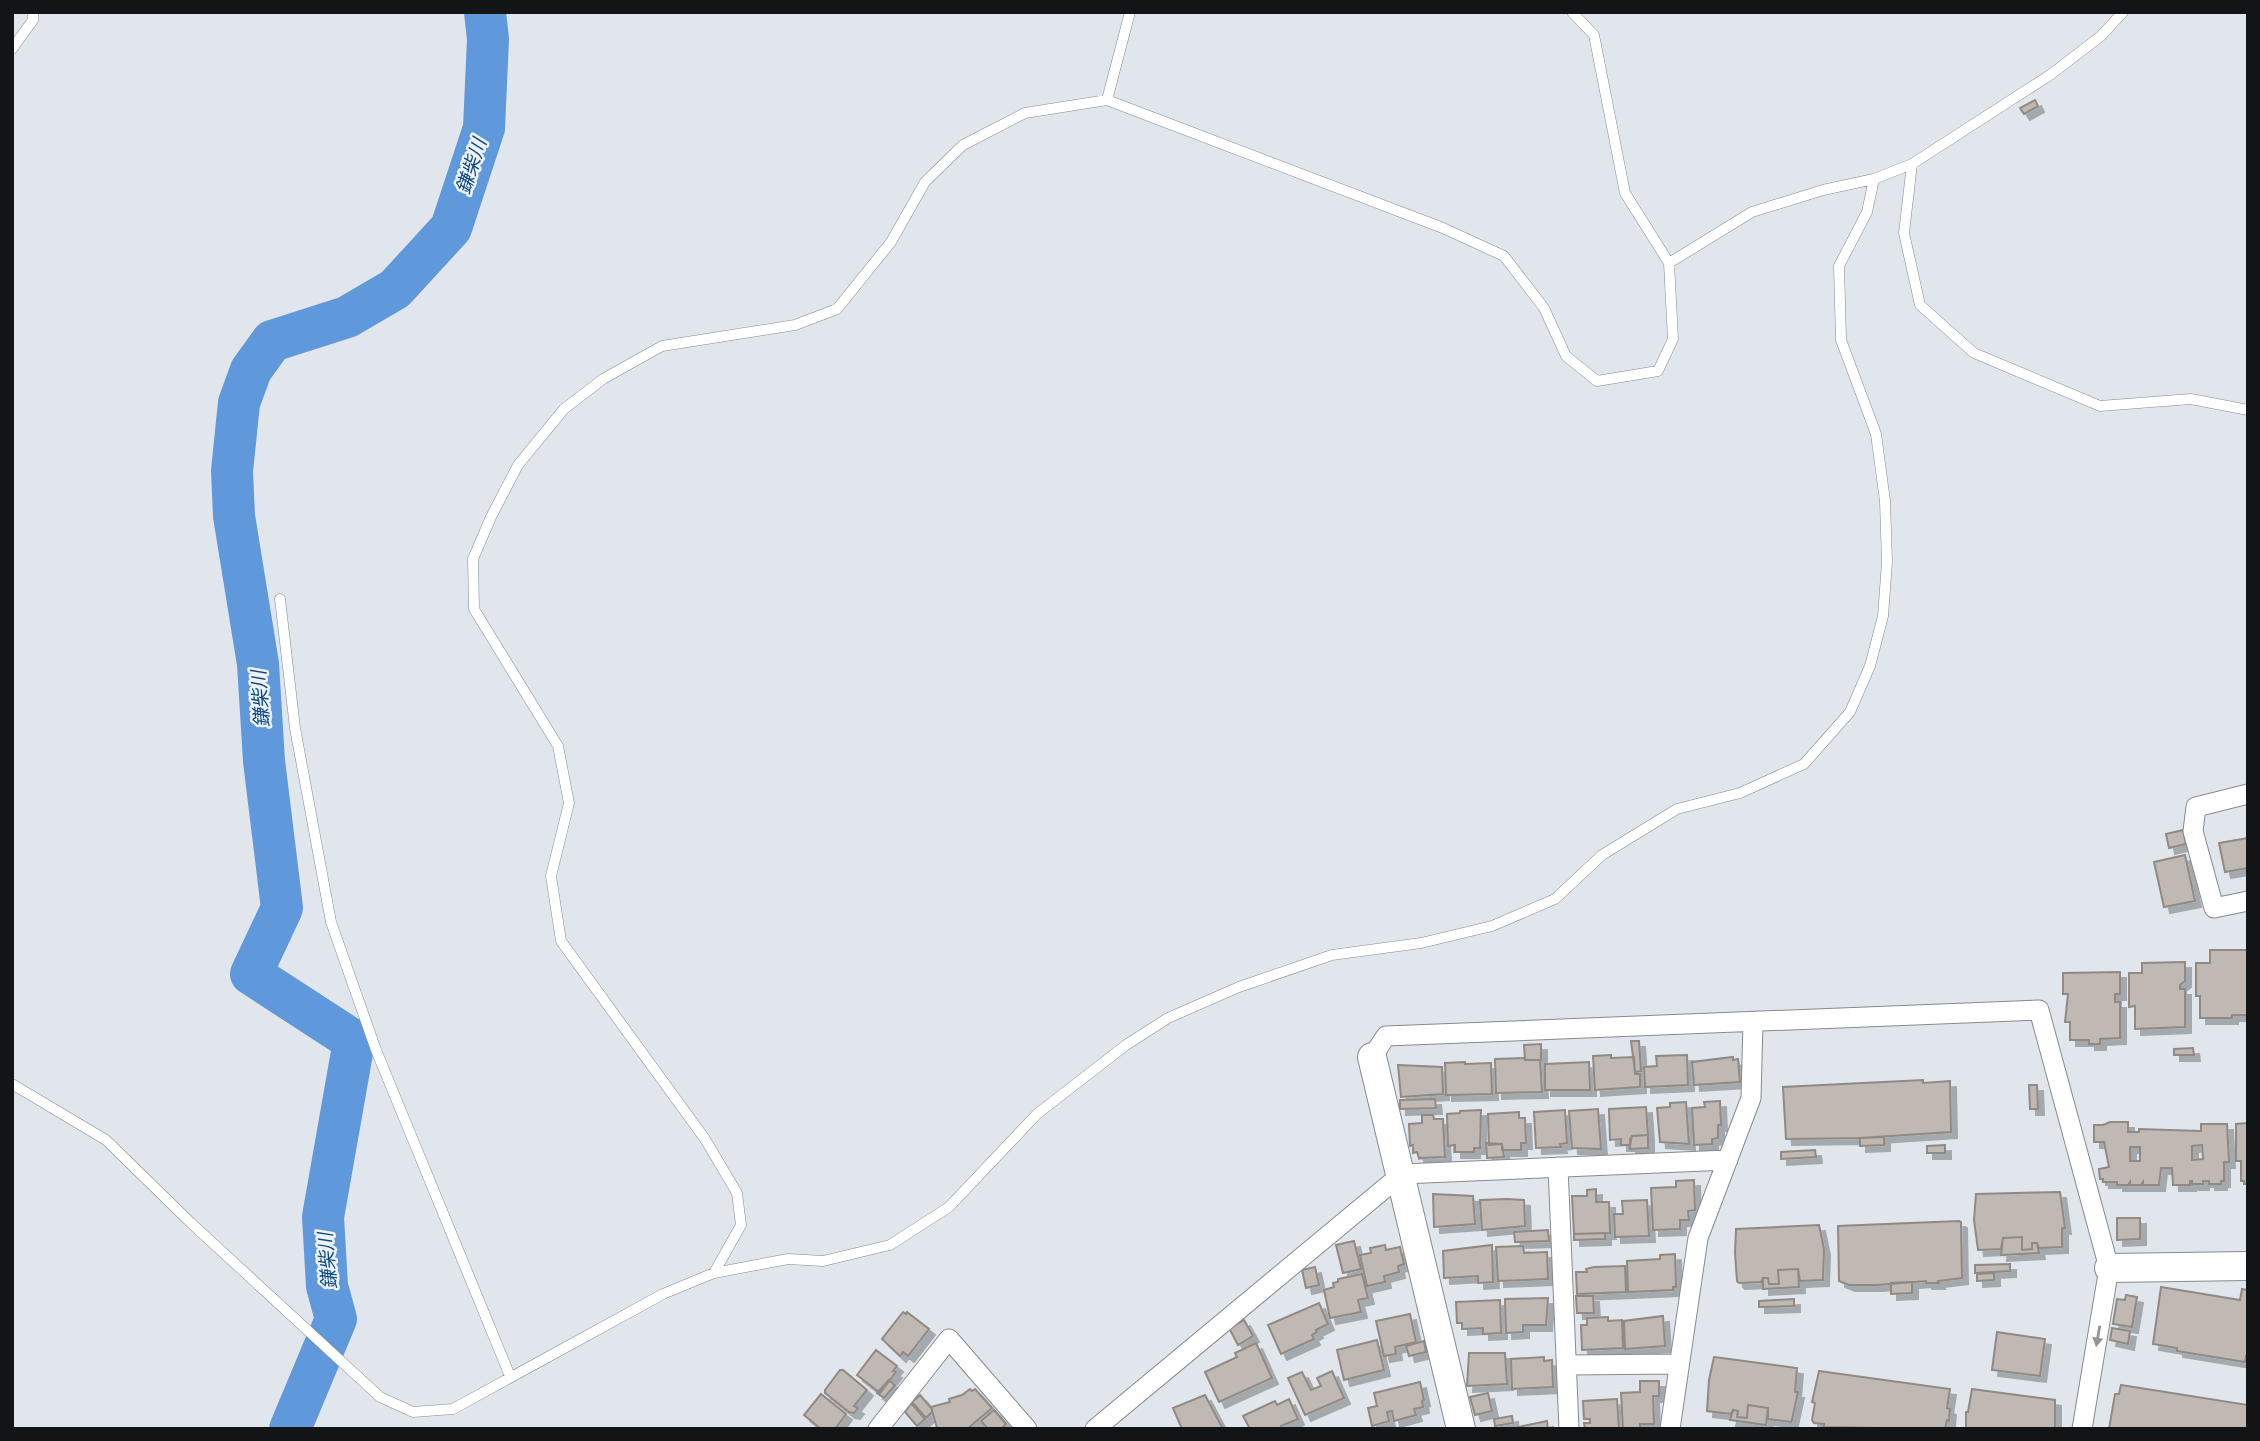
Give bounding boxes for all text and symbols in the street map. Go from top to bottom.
water label: 鎌柴川 [451,133,492,197]
water label: 鎌柴川 [246,668,274,728]
water label: 鎌柴川 [312,1230,341,1290]
one-way arrow [2092,1325,2103,1347]

